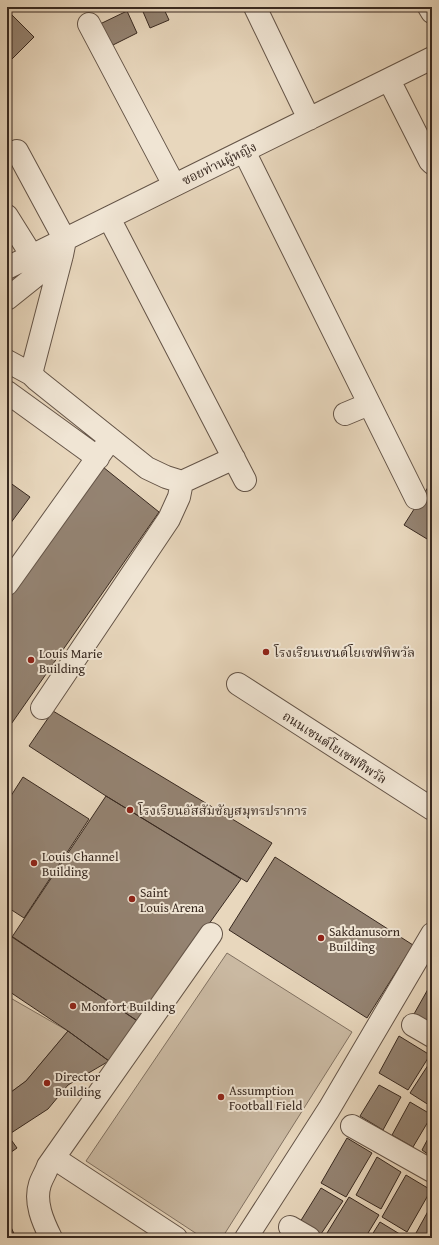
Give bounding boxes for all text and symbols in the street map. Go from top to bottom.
street label: ซอยท่านผู้หญิง [179,137,260,190]
place label: โรงเรียนเซนต์โยเซฟทิพวัล [273,643,415,662]
place label: Louis Marie Building [39,644,103,678]
marker: โรงเรียนเซนต์โยเซฟทิพวัล [261,647,271,657]
marker: Louis Marie Building [26,655,36,665]
street label: ถนนเซนต์โยเซฟทิพวัล [279,706,391,788]
place label: โรงเรียนอัสสัมชัญสมุทรปราการ [137,801,307,820]
marker: โรงเรียนอัสสัมชัญสมุทรปราการ [125,805,135,815]
place label: Louis Channel Building [42,847,119,881]
marker: Louis Channel Building [29,858,39,868]
place label: Saint Louis Arena [140,883,205,917]
marker: Saint Louis Arena [127,894,137,904]
place label: Sakdanusorn Building [329,922,401,956]
marker: Sakdanusorn Building [316,933,326,943]
place label: Monfort Building [81,997,176,1016]
marker: Monfort Building [68,1001,78,1011]
place label: Director Building [55,1067,102,1101]
marker: Director Building [42,1078,52,1088]
place label: Assumption Football Field [229,1081,302,1115]
marker: Assumption Football Field [216,1092,226,1102]

